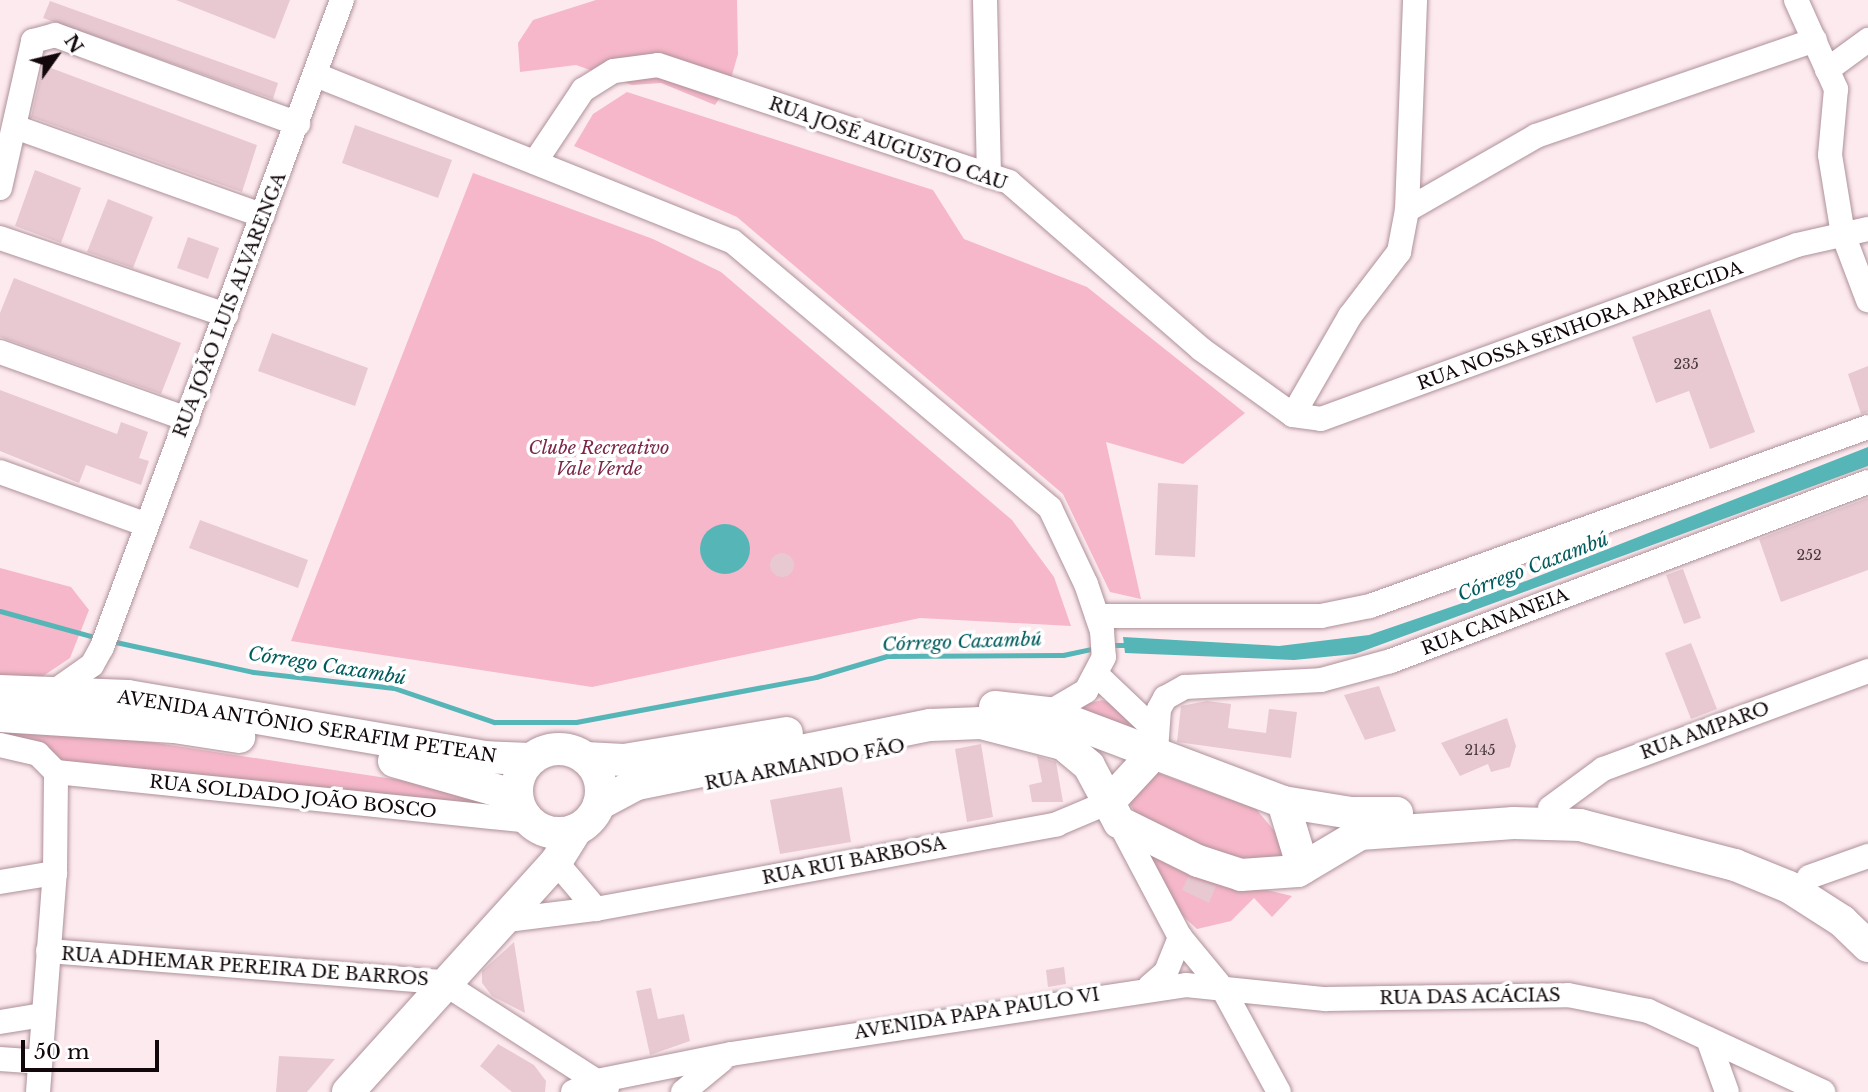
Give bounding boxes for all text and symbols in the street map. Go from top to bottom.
north arrow [21,21,91,91]
text: N [59,30,88,58]
street label: RUA JOSÉ AUGUSTO CAU [765,93,1011,195]
street label: RUA JOÃO LUIS ALVARENGA [169,169,291,441]
street label: RUA NOSSA SENHORA APARECIDA [1413,256,1747,396]
house number: 235 [1673,356,1699,372]
park label: Clube Recreativo Vale Verde [529,438,669,480]
water label: Córrego Caxambú [1454,528,1612,606]
house number: 252 [1796,547,1822,563]
street label: RUA CANANEIA [1418,584,1572,660]
water label: Córrego Caxambú [882,628,1042,656]
water label: Córrego Caxambú [246,642,408,690]
street label: AVENIDA ANTÔNIO SERAFIM PETEAN [115,686,499,768]
street label: RUA AMPARO [1637,697,1773,765]
street label: RUA ARMANDO FÃO [702,735,908,795]
house number: 2145 [1464,742,1496,758]
street label: RUA SOLDADO JOÃO BOSCO [148,771,438,823]
street label: RUA RUI BARBOSA [760,833,948,889]
street label: RUA ADHEMAR PEREIRA DE BARROS [59,943,431,991]
street label: AVENIDA PAPA PAULO VI [852,984,1102,1044]
street label: RUA DAS ACÁCIAS [1379,985,1561,1009]
scale bar [24,1026,163,1070]
text: 50 m [34,1039,89,1065]

